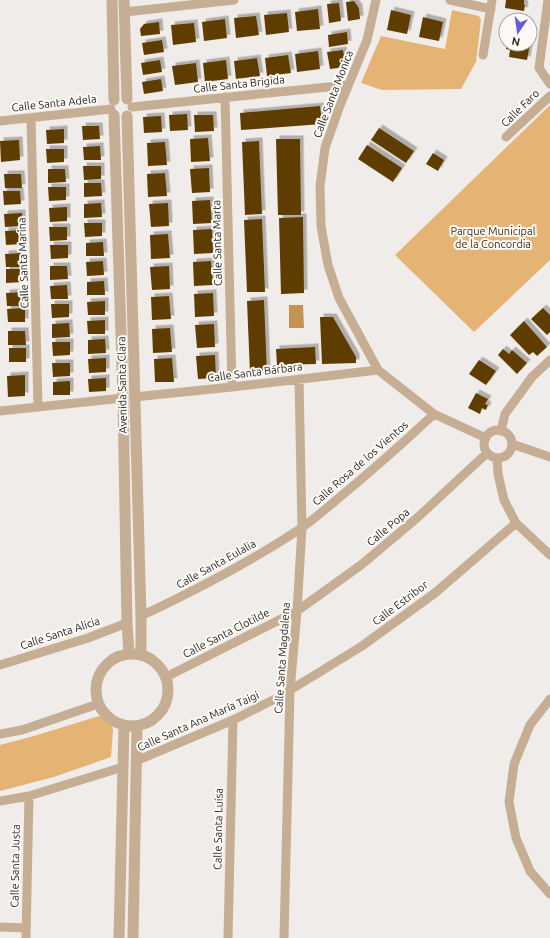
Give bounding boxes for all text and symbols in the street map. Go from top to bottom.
north arrow [498,12,538,52]
text: N [510,35,521,49]
street label: Calle Santa Monica [311,49,355,139]
street label: Calle Santa Brigida [193,73,285,95]
street label: Calle Faro [498,87,542,129]
street label: Calle Santa Adela [11,93,97,113]
street label: Calle Santa Marta [210,200,224,286]
street label: Calle Santa Marina [15,217,31,309]
park label: Parque Municipal de la Concordia [450,225,536,250]
street label: Avenida Santa Clara [115,336,129,434]
street label: Calle Santa Bárbara [207,360,303,384]
street label: Calle Rosa de los Vientos [310,418,410,508]
street label: Calle Popa [364,506,412,548]
street label: Calle Santa Eulalia [174,537,258,591]
street label: Calle Estribor [370,578,431,628]
street label: Calle Santa Magdalena [272,602,292,714]
street label: Calle Santa Clotilde [181,606,271,660]
street label: Calle Santa Alicia [19,614,101,652]
street label: Calle Santa Ana María Taigi [135,689,261,753]
street label: Calle Santa Luísa [211,788,225,870]
street label: Calle Santa Justa [8,824,22,908]

